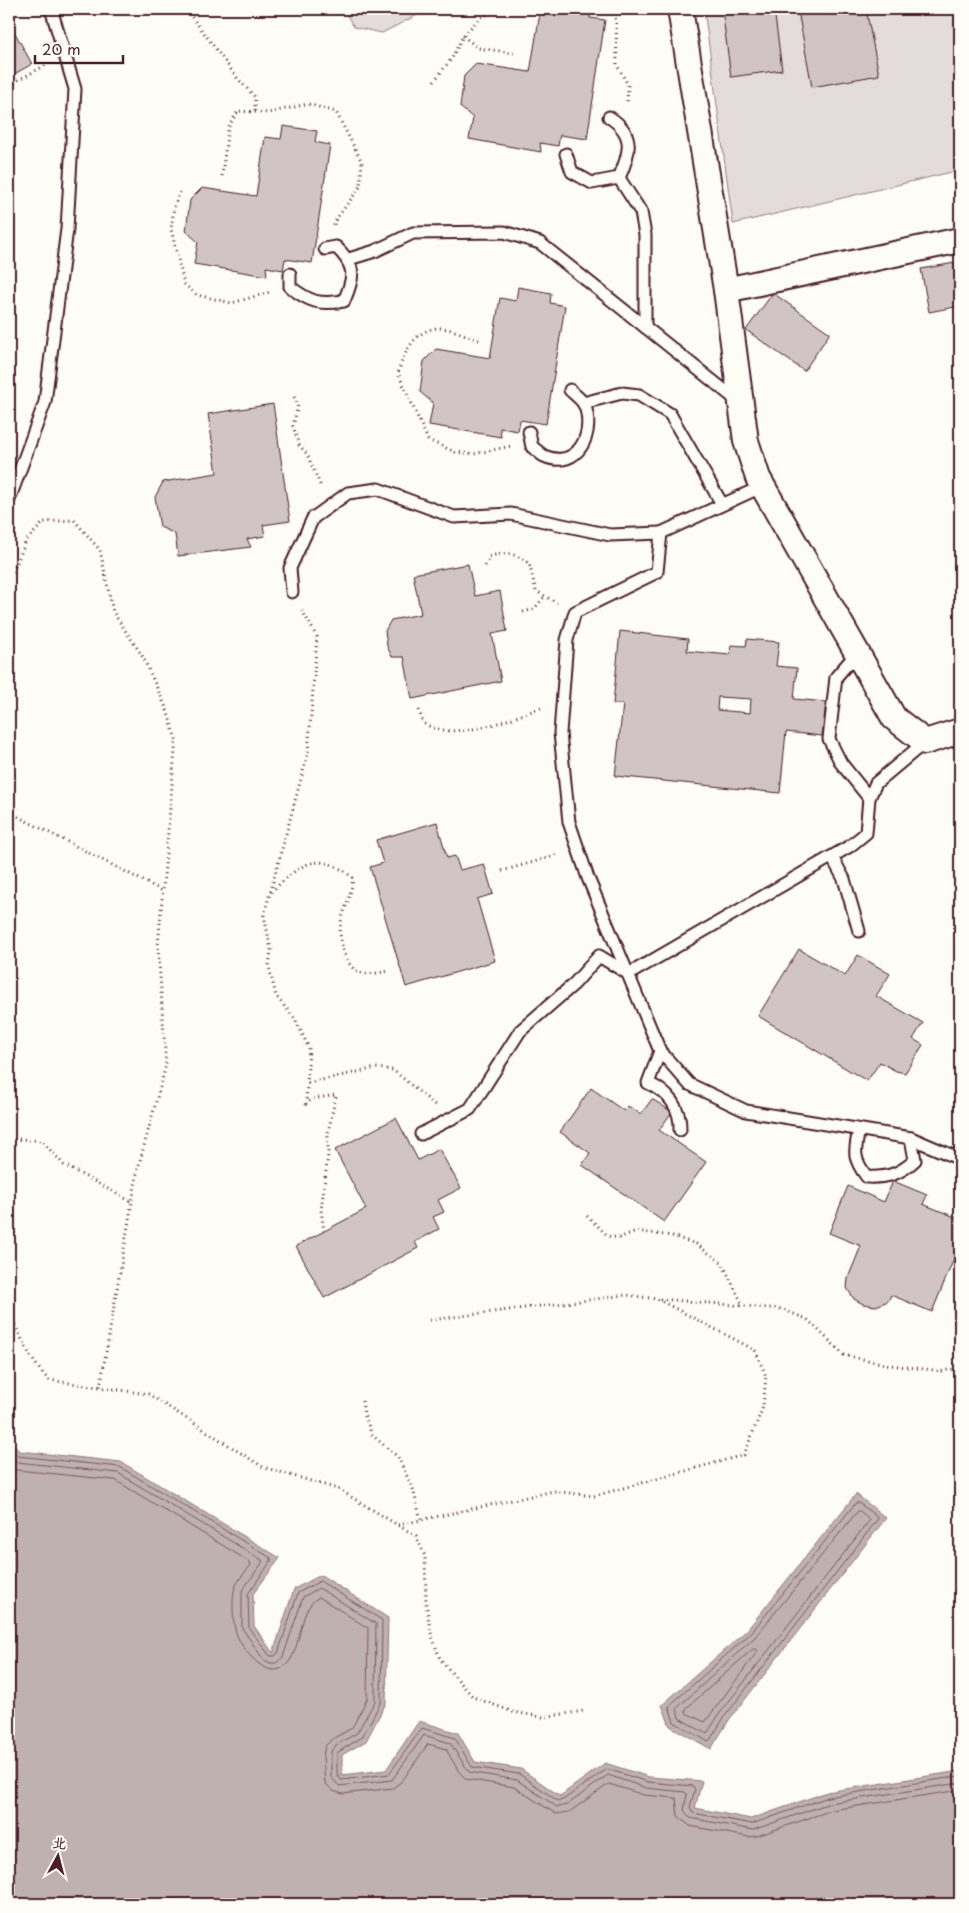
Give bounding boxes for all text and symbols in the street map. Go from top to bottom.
scale bar [35,32,122,64]
text: 20 m [42,37,81,60]
north arrow [32,1830,82,1880]
text: 北 [51,1831,68,1854]

